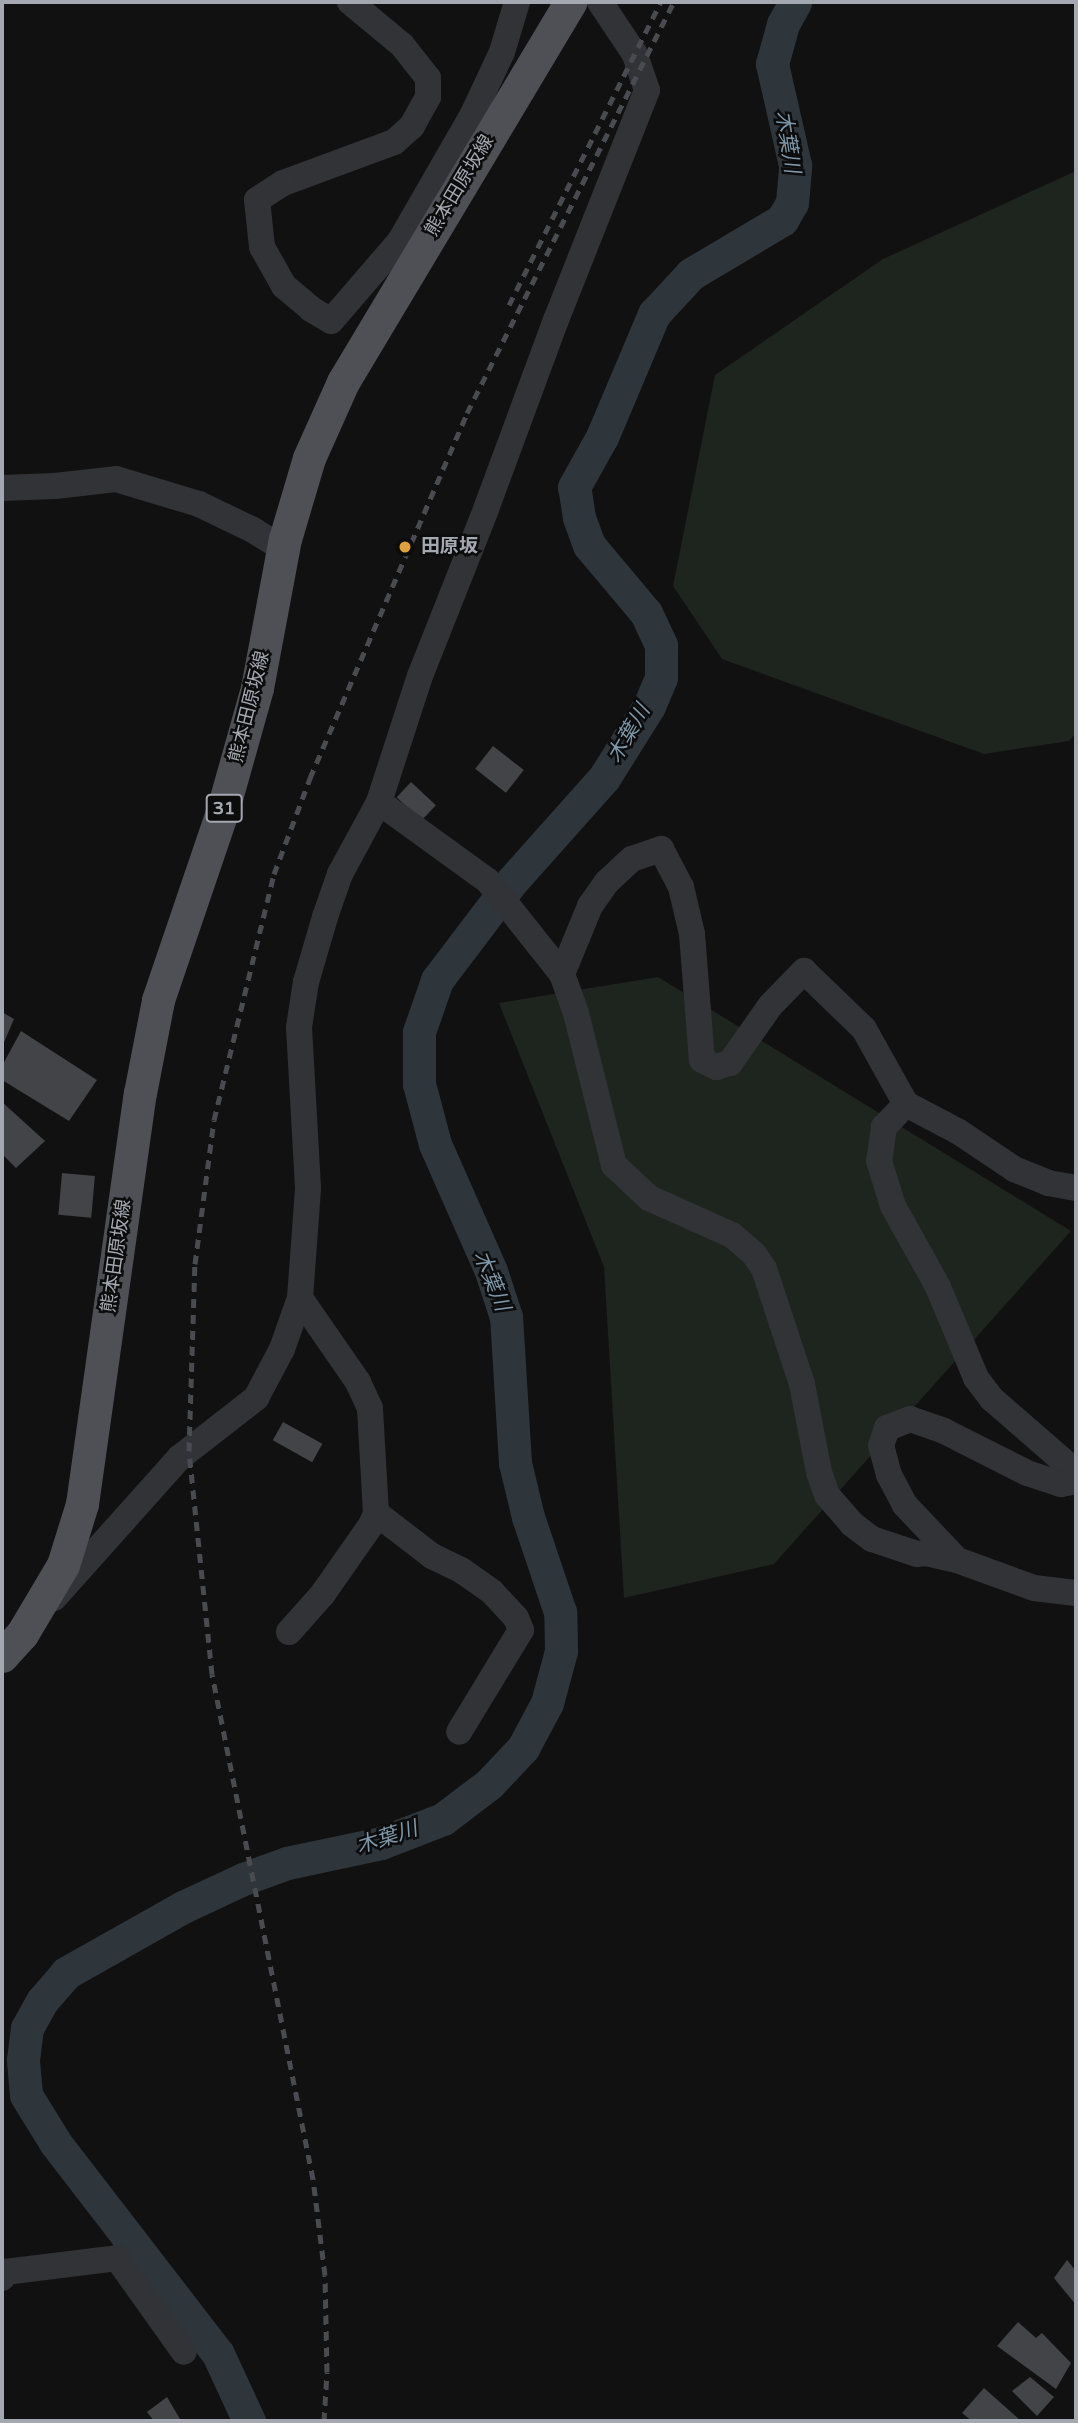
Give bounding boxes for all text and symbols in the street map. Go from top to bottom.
water label: 木葉川 [770,109,804,175]
street label: 熊本田原坂線 [421,131,499,241]
place label: 田原坂 [421,536,478,558]
marker: 田原坂 [395,537,415,557]
street label: 熊本田原坂線 [225,649,275,765]
water label: 木葉川 [602,700,656,768]
road number: 31 [205,794,243,822]
street label: 熊本田原坂線 [98,1198,136,1314]
water label: 木葉川 [468,1247,514,1315]
water label: 木葉川 [353,1816,421,1860]

